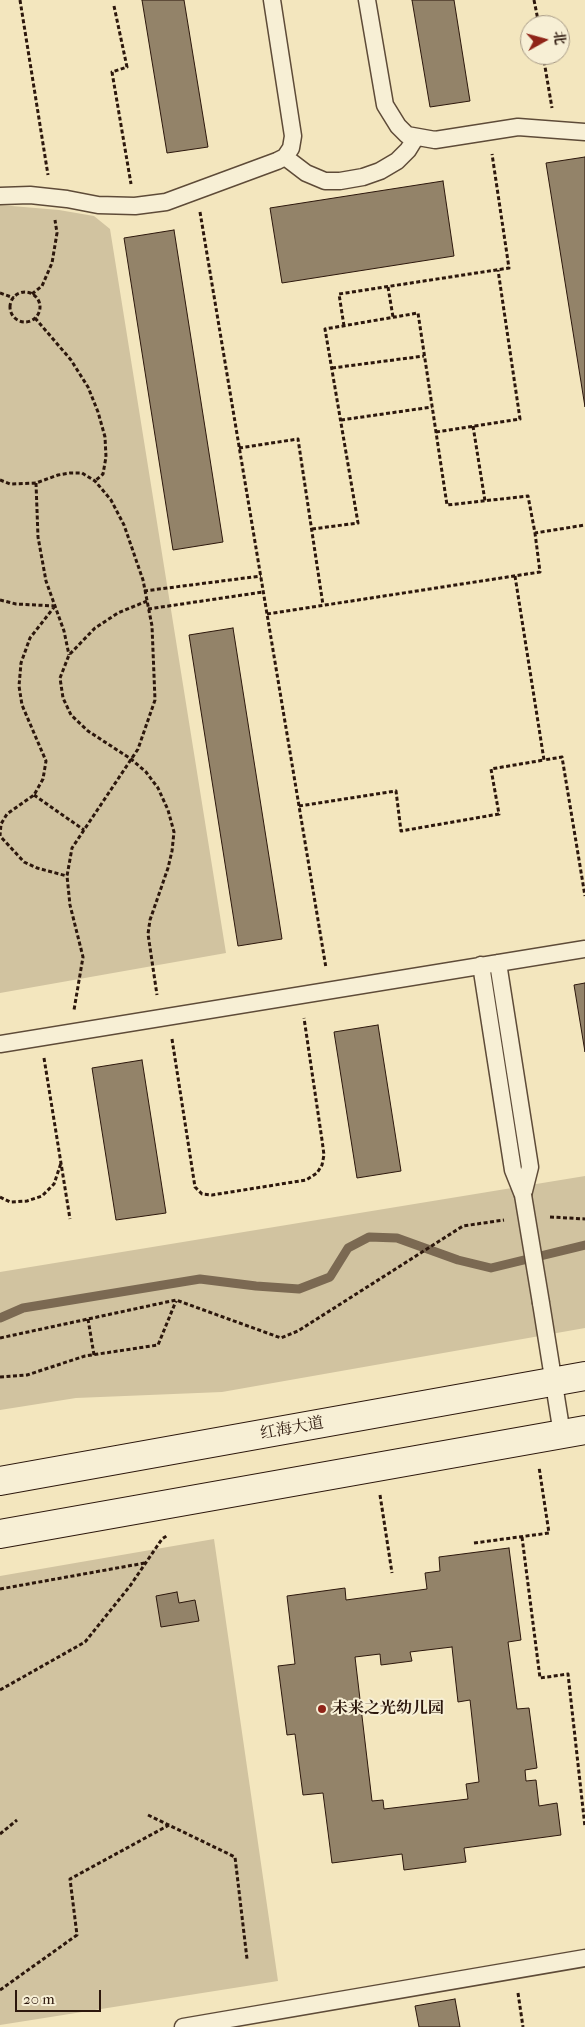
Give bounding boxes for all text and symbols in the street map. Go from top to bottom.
north arrow [520,15,570,65]
text: 北 [550,30,569,46]
street label: 红海大道 [259,1414,325,1444]
place label: 未来之光幼儿园 [332,1699,444,1719]
marker: 未来之光幼儿园 [316,1703,328,1715]
scale bar [18,1980,104,2012]
text: 20 m [23,1990,55,2008]

